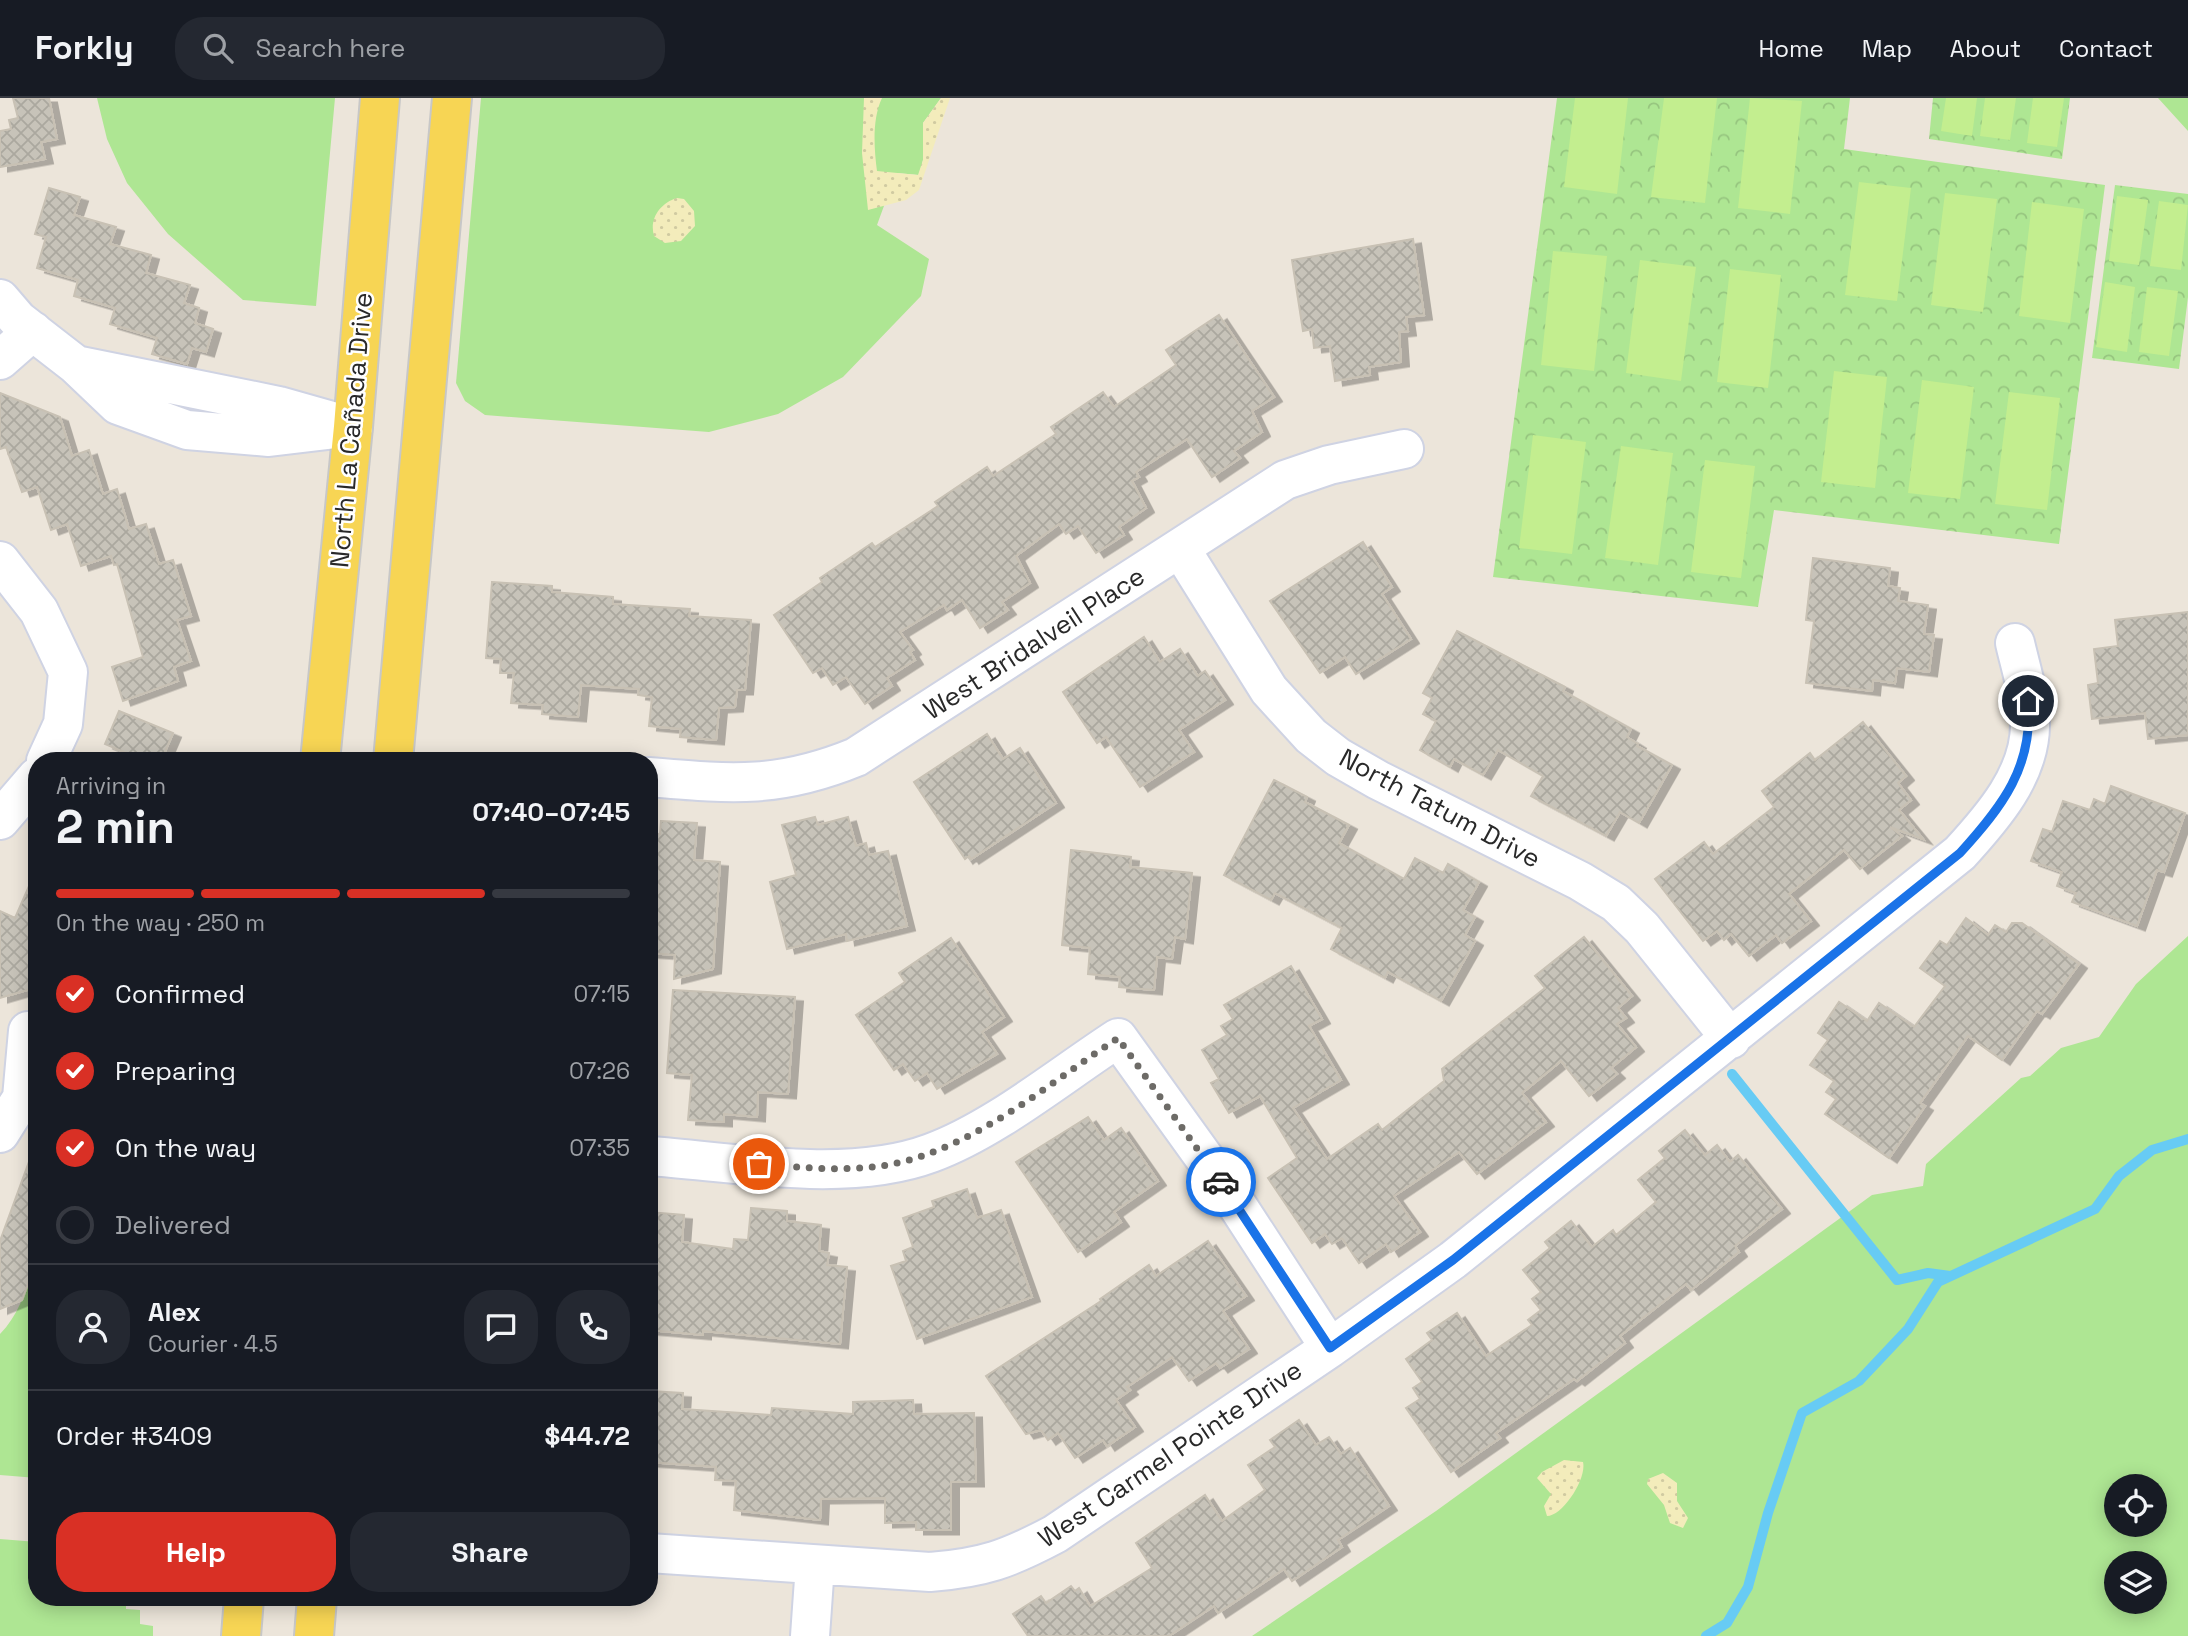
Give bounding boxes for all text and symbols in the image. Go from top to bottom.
search box [175,17,665,80]
text: Forkly [35,27,133,69]
icon: search [199,29,237,67]
text: Search here [255,31,405,65]
text: Home [1758,33,1824,64]
text: Map [1862,33,1912,64]
text: About [1950,33,2021,64]
text: Contact [2059,33,2153,64]
street label: North La Cañada Drive [322,291,380,569]
street label: West Bridalveil Place [917,559,1151,727]
pin [1998,671,2058,731]
icon: home [2009,682,2047,720]
street label: North Tatum Drive [1333,741,1547,875]
text: Arriving in [56,771,166,801]
text: 07:40–07:45 [472,795,630,829]
text: 2 min [56,798,175,856]
text: On the way · 250 m [56,908,265,938]
icon: check [56,975,94,1013]
text: Confirmed [115,977,245,1011]
text: 07:15 [573,979,630,1009]
icon: check [56,1052,94,1090]
text: Preparing [115,1054,236,1088]
text: 07:26 [569,1056,630,1086]
icon: check [56,1129,94,1167]
text: On the way [115,1131,256,1165]
text: 07:35 [569,1133,630,1163]
pin [729,1134,789,1194]
icon: bag [740,1145,778,1183]
courier [1186,1147,1256,1217]
icon: car [1202,1163,1240,1201]
text: Delivered [115,1208,231,1242]
button: person [56,1290,130,1364]
button: chat [464,1290,538,1364]
button: phone [556,1290,630,1364]
text: Alex [148,1295,201,1329]
text: Courier · 4.5 [148,1329,278,1359]
street label: West Carmel Pointe Drive [1032,1353,1308,1555]
text: Order #3409 [56,1419,212,1453]
text: $44.72 [545,1419,630,1453]
map controls [2104,1474,2167,1614]
button: locate [2104,1474,2167,1537]
button: Help [56,1512,336,1592]
button: Share [350,1512,630,1592]
button: layers [2104,1551,2167,1614]

